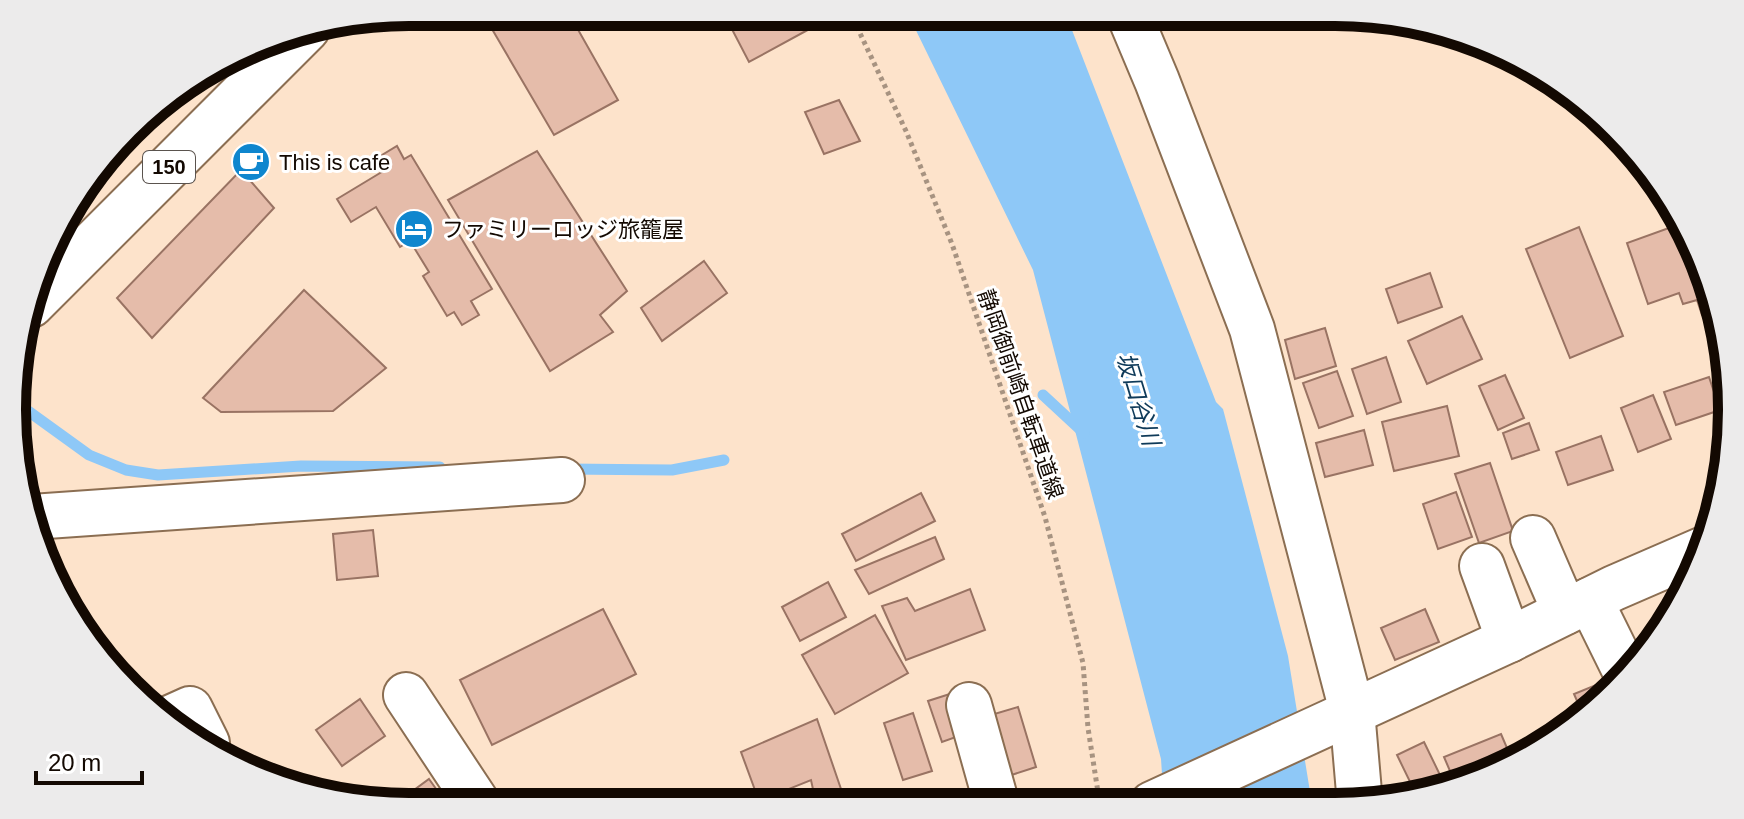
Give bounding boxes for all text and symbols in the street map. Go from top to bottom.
cafe icon: This is cafe [230,141,272,183]
place label: This is cafe [279,150,390,175]
road number: 150 [143,151,195,183]
hotel icon: ファミリーロッジ旅籠屋 [393,208,435,250]
place label: ファミリーロッジ旅籠屋 [442,217,684,242]
street label: 静岡御前崎自転車道線 [973,286,1068,502]
water label: 坂口谷川 [1112,349,1166,452]
scale bar [36,735,142,785]
text: 20 m [48,749,101,776]

